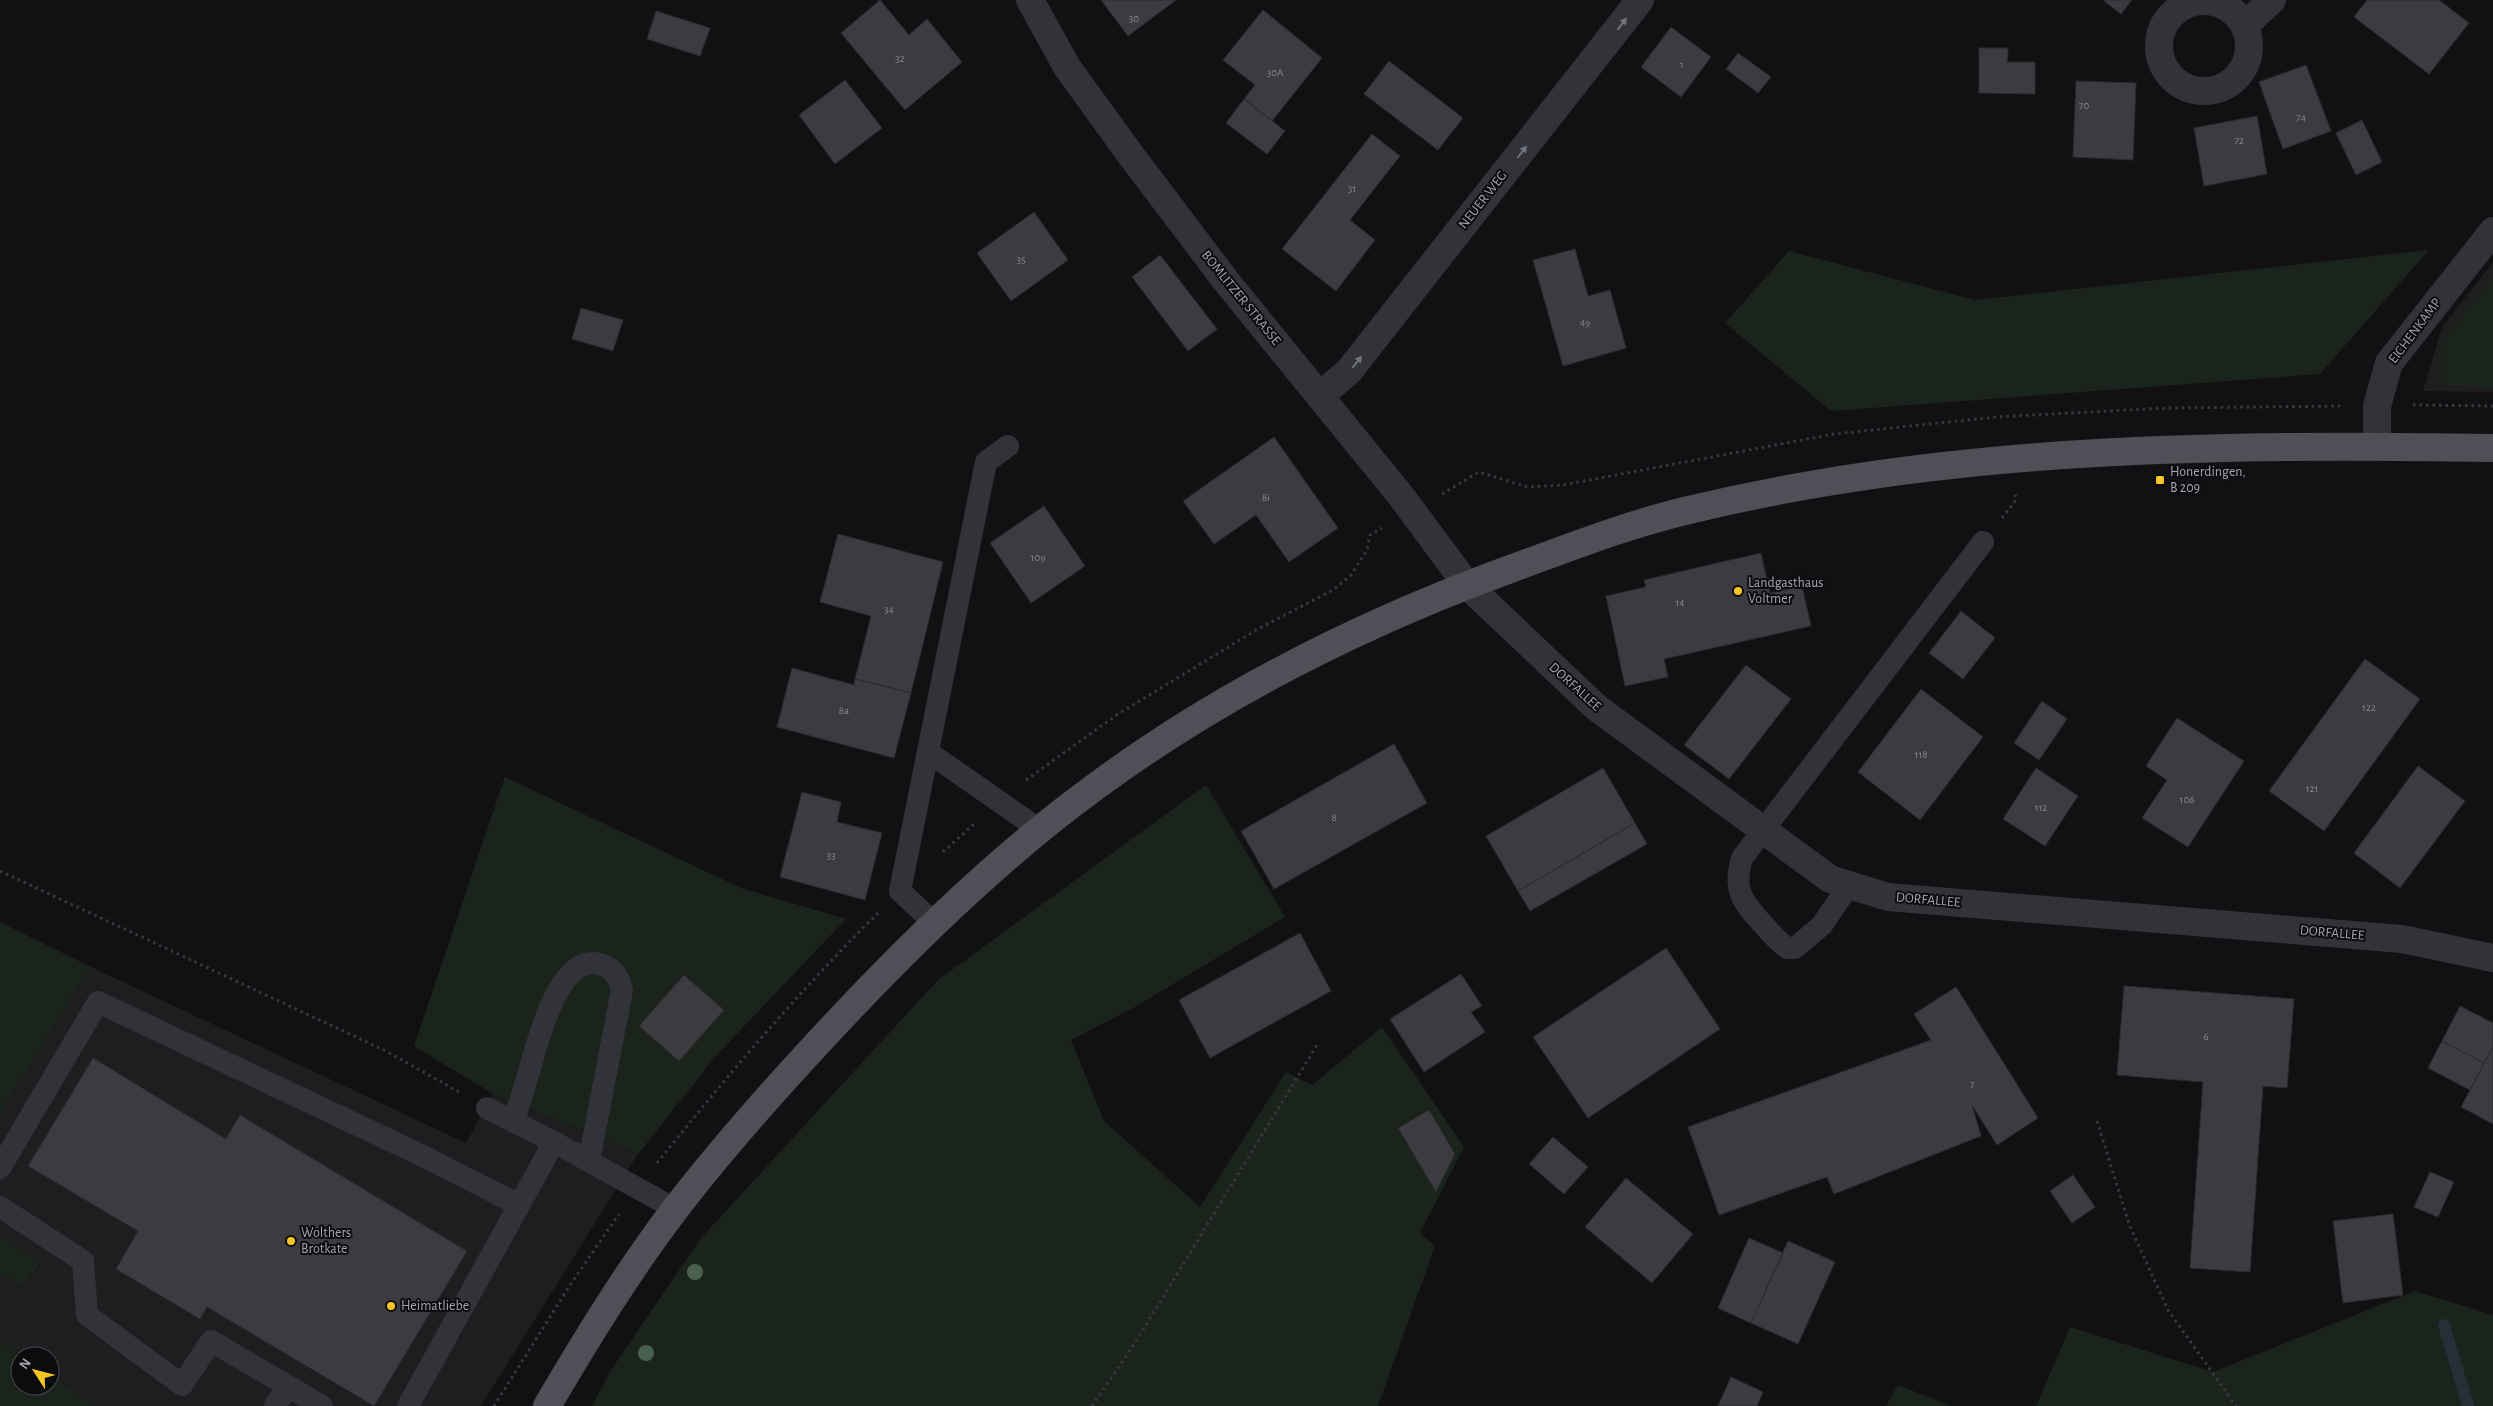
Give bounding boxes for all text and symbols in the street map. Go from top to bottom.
house number: 30 [1129,13,1139,24]
one-way arrow [1616,17,1627,30]
house number: 32 [895,53,905,64]
house number: 1 [1680,59,1684,70]
house number: 30A [1267,67,1284,78]
house number: 70 [2079,100,2089,111]
house number: 74 [2296,112,2306,123]
house number: 72 [2234,135,2244,146]
one-way arrow [1516,145,1527,158]
street label: NEUER WEG [1456,168,1510,232]
house number: 31 [1348,183,1356,194]
street label: BOMLITZER STRASSE [1199,248,1283,348]
house number: 35 [1016,254,1026,265]
street label: EICHENKAMP [2386,296,2444,366]
house number: 49 [1580,317,1590,328]
one-way arrow [1351,356,1362,369]
place label: Honerdingen, B 209 [2170,465,2246,495]
marker: Honerdingen, B 209 [2154,474,2166,486]
house number: 8i [1262,492,1270,503]
house number: 109 [1031,552,1045,563]
place label: Landgasthaus Voltmer [1748,576,1823,606]
marker: Landgasthaus Voltmer [1732,585,1744,597]
house number: 14 [1675,597,1685,608]
house number: 34 [884,604,894,615]
street label: DORFALLEE [1546,660,1604,714]
house number: 122 [2362,702,2376,713]
house number: 8a [839,705,849,716]
house number: 118 [1915,749,1927,760]
house number: 121 [2306,783,2318,794]
house number: 106 [2180,794,2194,805]
house number: 112 [2035,802,2047,813]
house number: 8 [1331,812,1337,823]
house number: 33 [826,850,836,861]
street label: DORFALLEE [1895,890,1961,910]
street label: DORFALLEE [2299,923,2365,943]
house number: 6 [2203,1031,2209,1042]
house number: 7 [1970,1079,1975,1090]
place label: Wolthers Brotkate [301,1226,351,1256]
marker: Wolthers Brotkate [285,1235,297,1247]
place label: Heimatliebe [401,1299,469,1313]
marker: Heimatliebe [385,1300,397,1312]
north arrow [10,1346,60,1396]
text: N [17,1356,34,1372]

